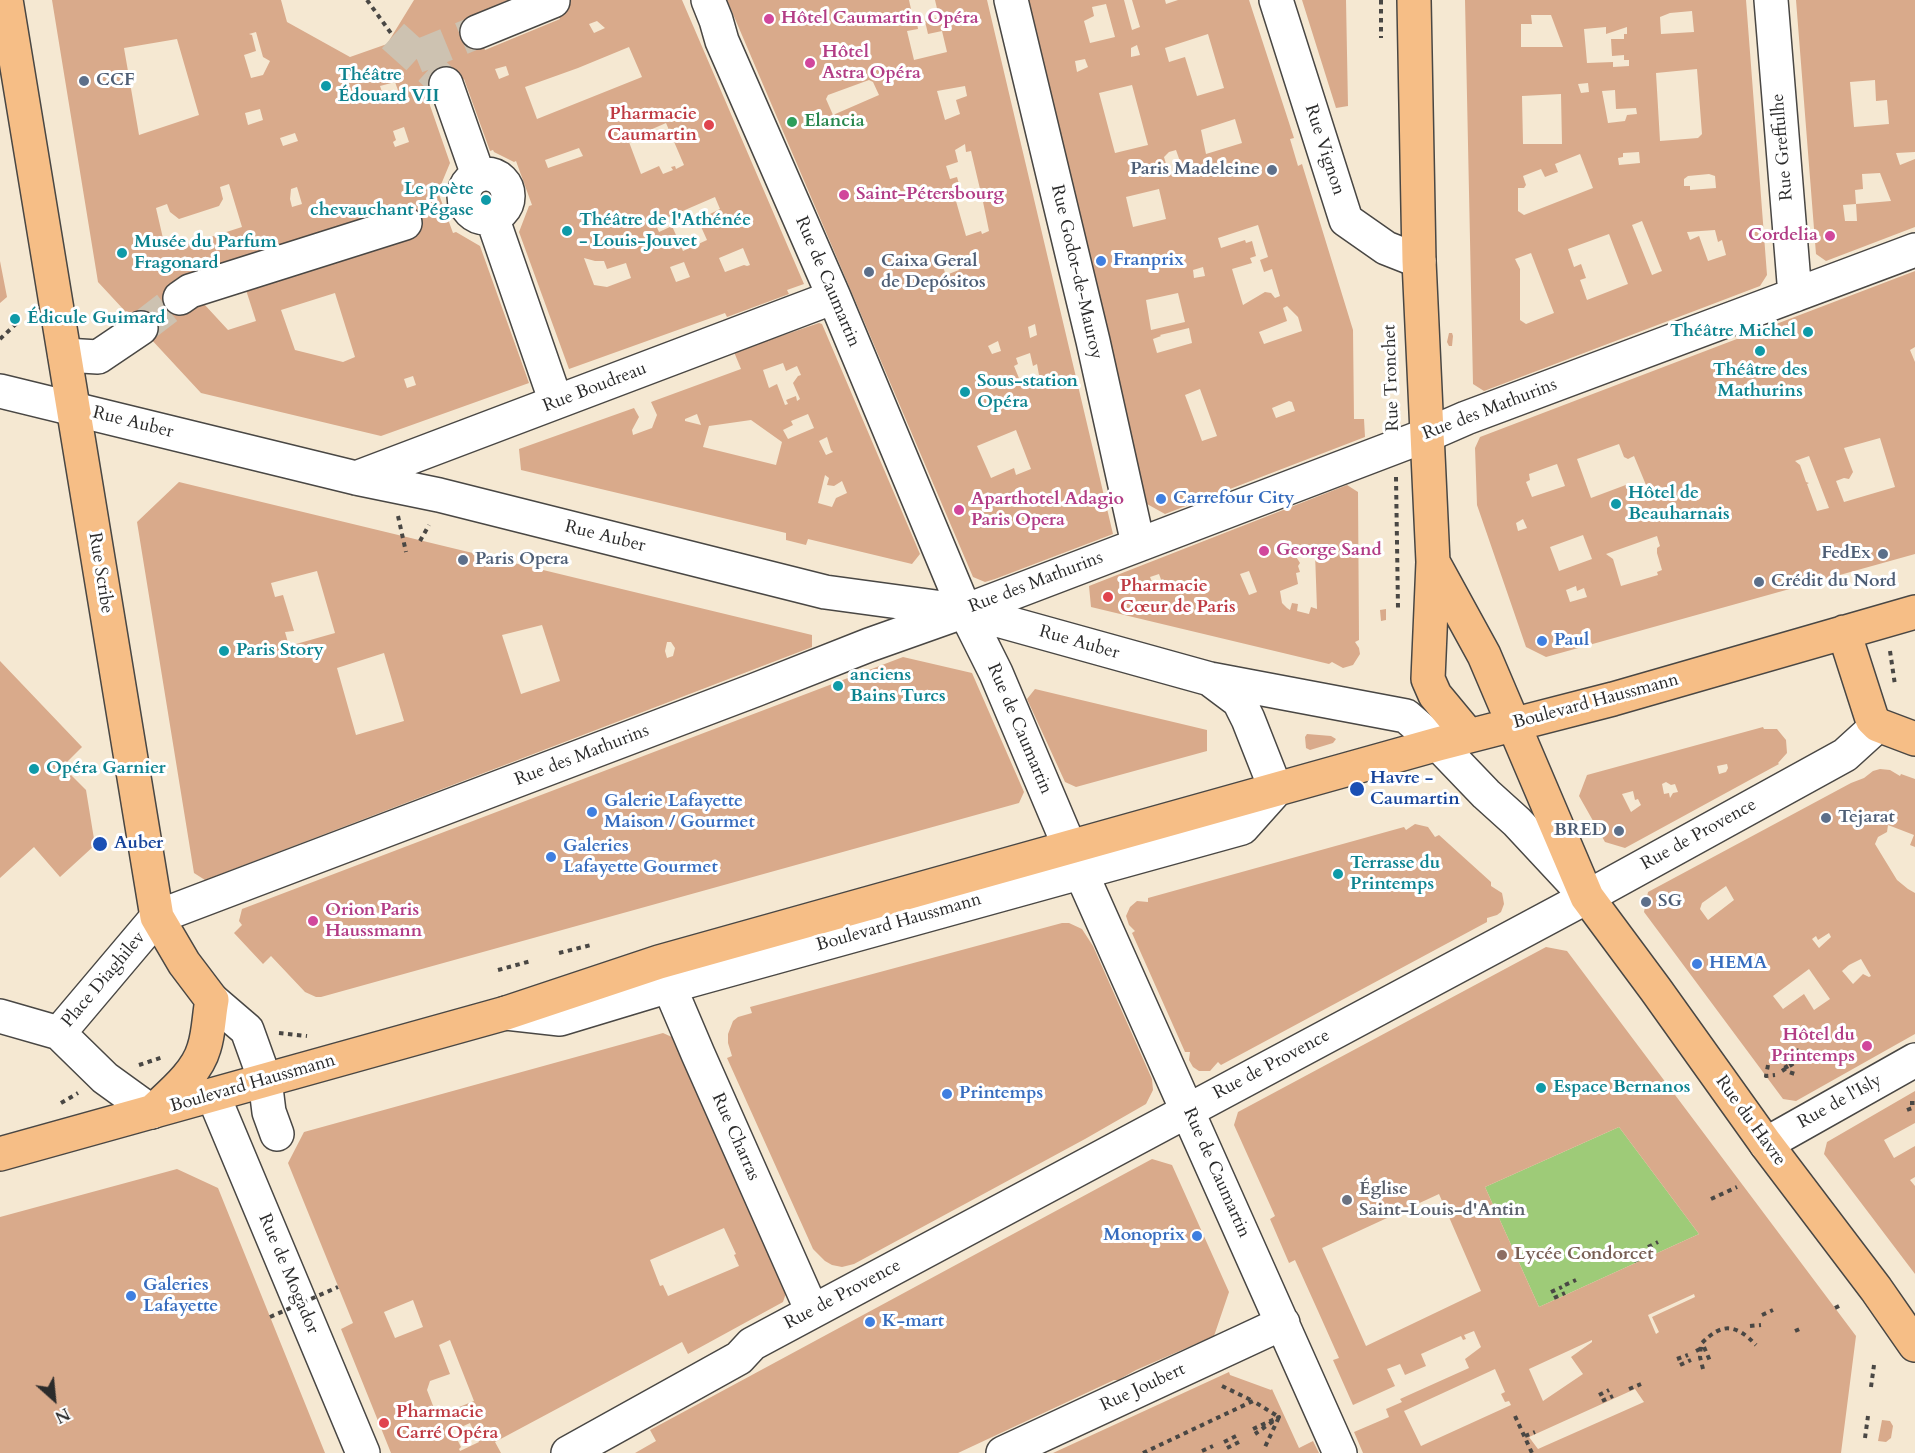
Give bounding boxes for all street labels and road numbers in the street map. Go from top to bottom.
street label: Rue Greffulhe [1768,92,1798,202]
street label: Rue Vignon [1299,102,1349,198]
street label: Rue Godot-de-Mauroy [1045,183,1107,361]
street label: Rue de Caumartin [790,213,864,351]
street label: Rue Tronchet [1379,324,1405,432]
street label: Rue Boudreau [540,358,650,418]
street label: Rue des Mathurins [1420,374,1560,446]
street label: Rue Auber [90,403,176,443]
street label: Rue Auber [562,517,648,557]
street label: Rue Scribe [83,531,117,615]
street label: Rue des Mathurins [966,547,1106,619]
street label: Rue Auber [1036,621,1122,665]
street label: Rue de Caumartin [982,660,1056,798]
street label: Boulevard Haussmann [1511,669,1681,735]
street label: Rue des Mathurins [512,720,652,792]
street label: Rue de Provence [1637,794,1761,876]
street label: Boulevard Haussmann [814,889,984,957]
street label: Place Diaghilev [58,928,150,1032]
street label: Rue de Provence [1210,1025,1334,1105]
street label: Boulevard Haussmann [168,1050,338,1118]
street label: Rue de l'Isly [1794,1070,1886,1134]
street label: Rue du Havre [1710,1072,1790,1170]
street label: Rue Charras [706,1090,764,1184]
street label: Rue de Caumartin [1178,1105,1254,1241]
street label: Rue de Mogador [253,1211,323,1337]
street label: Rue de Provence [781,1255,905,1335]
street label: Rue Joubert [1097,1359,1189,1417]

